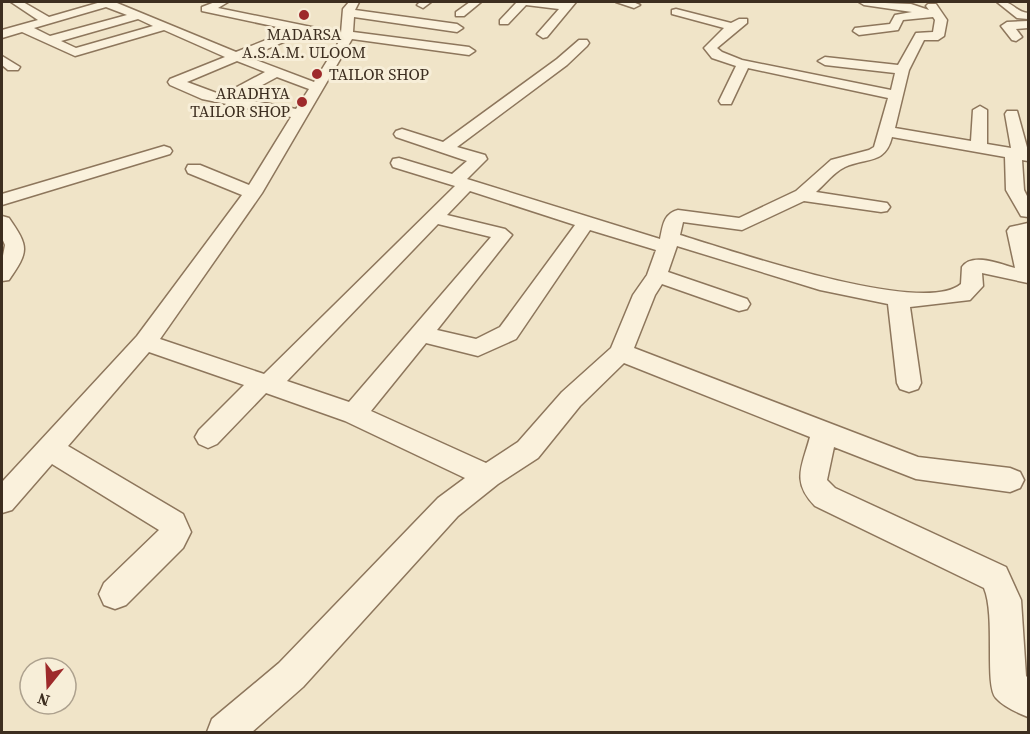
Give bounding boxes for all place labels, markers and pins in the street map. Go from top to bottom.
marker: MADARSA A.S.A.M. ULOOM [297,8,311,22]
place label: MADARSA A.S.A.M. ULOOM [242,23,366,63]
place label: TAILOR SHOP [329,63,429,85]
marker: TAILOR SHOP [310,67,324,81]
place label: ARADHYA TAILOR SHOP [190,82,291,122]
marker: ARADHYA TAILOR SHOP [295,95,309,109]

